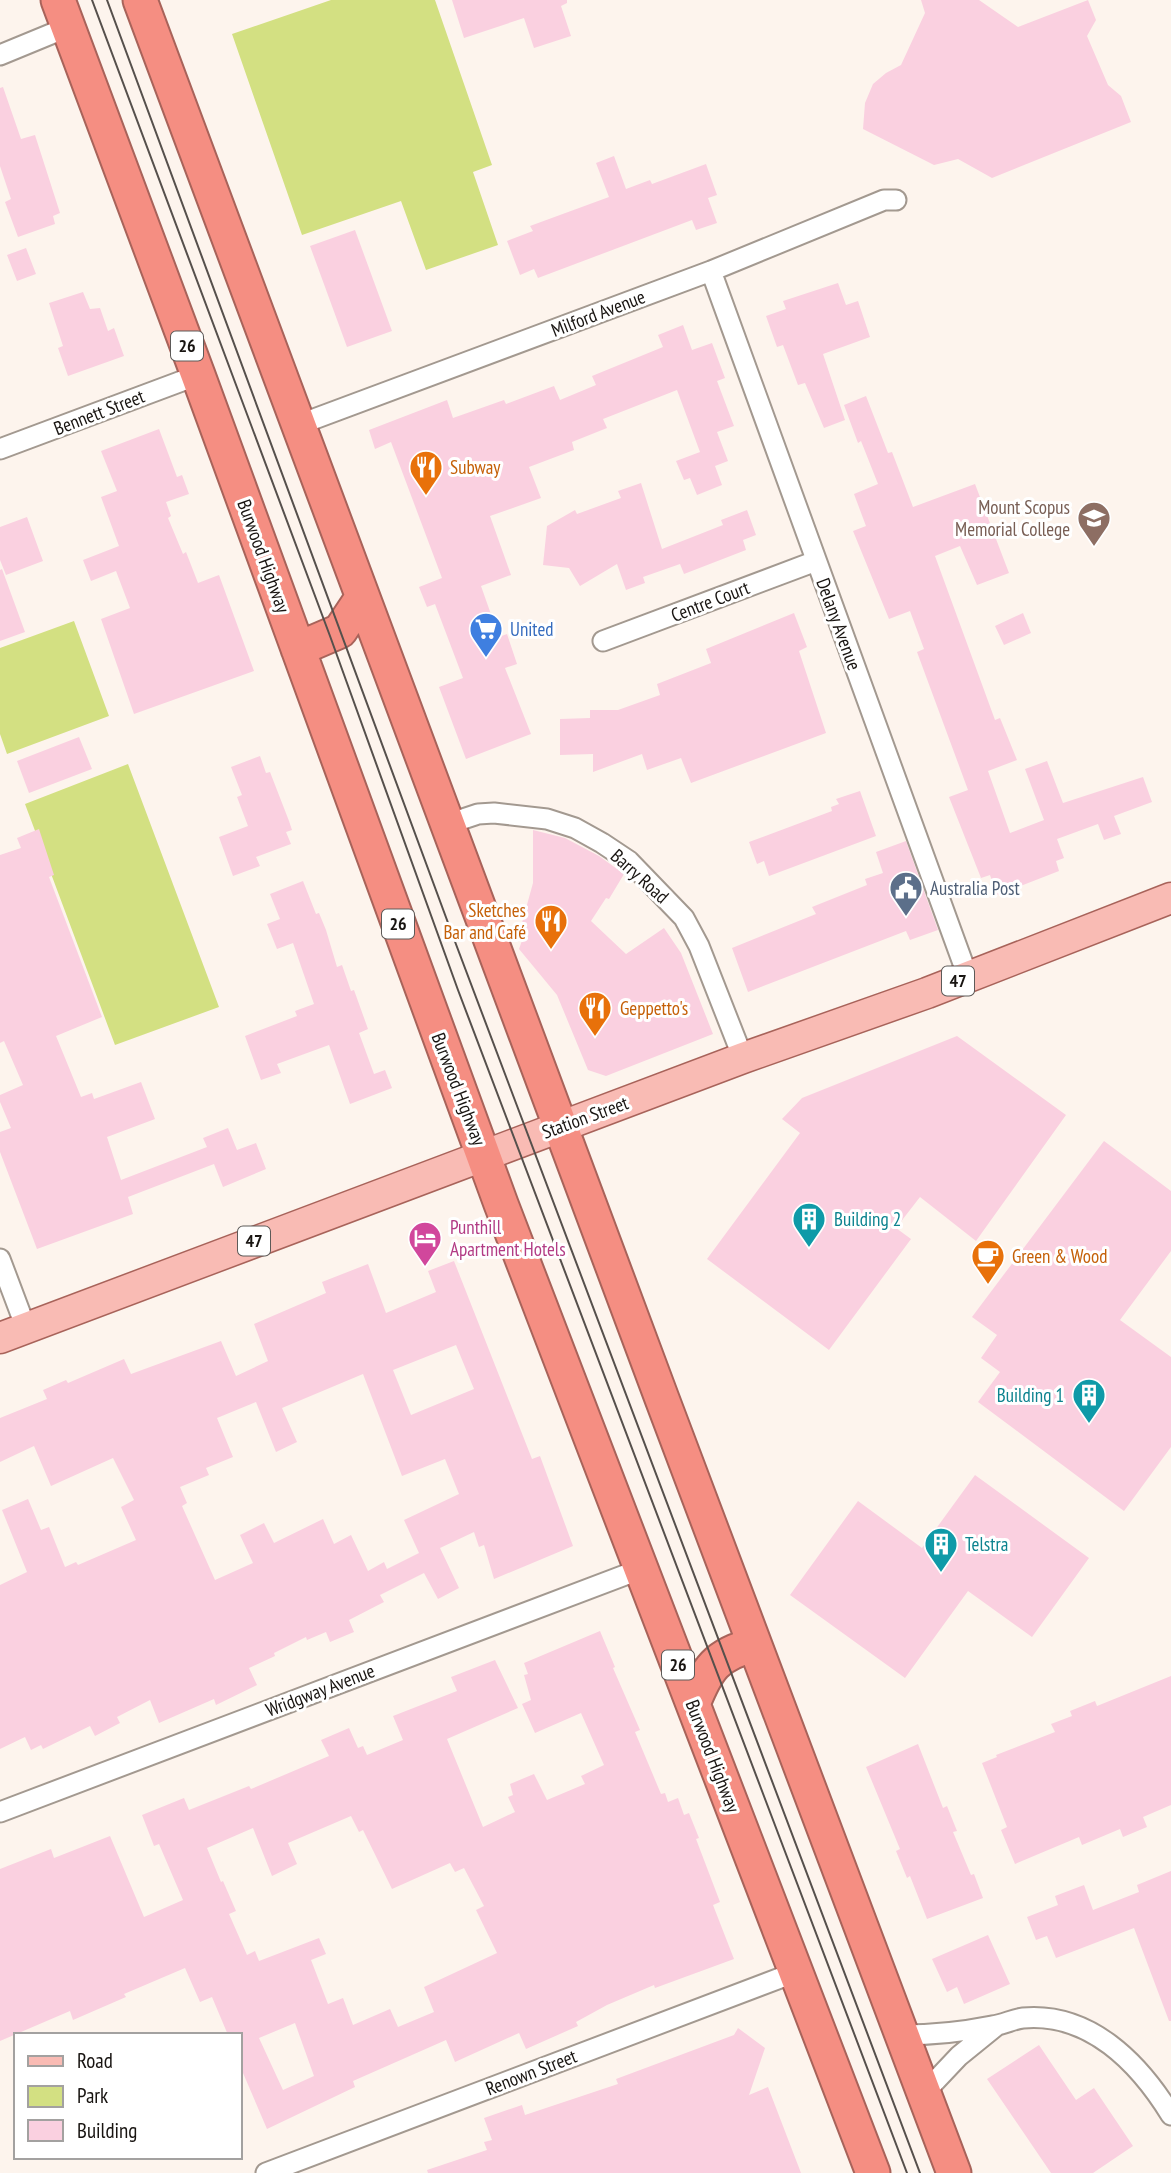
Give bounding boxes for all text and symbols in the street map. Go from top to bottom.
street label: Milford Avenue [548,284,648,342]
road number: 26 [171,332,203,360]
street label: Bennett Street [50,383,148,440]
restaurant icon: Subway [407,448,445,497]
place label: Subway [450,455,501,479]
place label: Mount Scopus Memorial College [955,495,1070,541]
street label: Burwood Highway [232,496,296,617]
school or university icon: Mount Scopus Memorial College [1075,499,1113,548]
street label: Centre Court [667,575,753,627]
street label: Delany Avenue [811,575,867,674]
supermarket icon: United [467,610,505,659]
place label: United [510,617,554,641]
street label: Barry Road [606,844,674,908]
public building icon: Australia Post [887,869,925,918]
place label: Australia Post [930,876,1021,900]
place label: Sketches Bar and Café [443,898,526,944]
restaurant icon: Sketches Bar and Café [532,902,570,951]
road number: 26 [382,909,414,939]
road number: 47 [942,966,974,996]
restaurant icon: Geppetto's [576,989,614,1038]
place label: Geppetto's [620,996,688,1020]
street label: Burwood Highway [426,1029,492,1150]
street label: Station Street [539,1090,632,1144]
building icon: Building 2 [790,1200,828,1249]
place label: Building 2 [834,1207,901,1231]
place label: Punthill Apartment Hotels [450,1215,566,1261]
hotel icon: Punthill Apartment Hotels [406,1219,444,1268]
road number: 47 [238,1226,270,1256]
cafe icon: Green & Wood [969,1237,1007,1286]
place label: Green & Wood [1012,1244,1107,1268]
building icon: Building 1 [1070,1376,1108,1425]
place label: Building 1 [997,1383,1064,1407]
building icon: Telstra [922,1525,960,1574]
place label: Telstra [965,1532,1008,1556]
road number: 26 [662,1650,694,1680]
street label: Wridgway Avenue [262,1658,378,1722]
street label: Burwood Highway [680,1696,746,1817]
legend [14,2033,242,2159]
street label: Renown Street [482,2043,581,2100]
text: Road [77,2047,113,2074]
text: Park [77,2082,108,2109]
text: Building [77,2117,137,2144]

